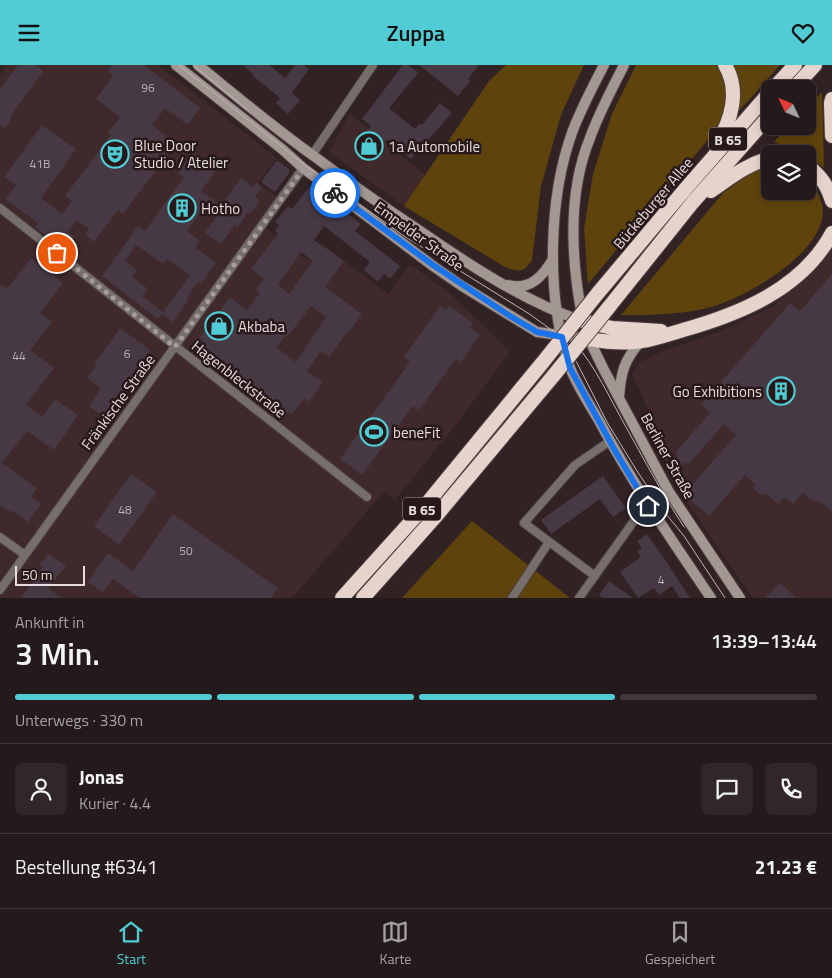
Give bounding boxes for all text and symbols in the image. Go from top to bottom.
text: Zuppa [387,16,445,50]
icon: menu [15,19,43,47]
icon: heart [789,19,817,47]
house number: 96 [141,78,155,97]
north arrow [761,80,816,135]
map controls [761,80,816,200]
road number: B 65 [709,127,747,151]
shop icon: 1a Automobile [354,131,384,161]
place label: Blue Door Studio / Atelier [134,134,228,174]
place label: 1a Automobile [388,135,480,158]
theatre icon: Blue Door Studio / Atelier [100,139,130,169]
button: layers [761,145,816,200]
street label: Bückeburger Allee [608,152,698,254]
house number: 41B [30,154,50,173]
courier [310,168,360,218]
icon: bike [321,179,349,207]
building icon: Hotho [167,193,197,223]
street label: Empelder Straße [369,196,469,276]
place label: Hotho [201,197,240,220]
pin [36,232,78,274]
icon: bag [43,239,71,267]
shop icon: Akbaba [204,311,234,341]
place label: Akbaba [238,315,285,338]
street label: Hagenbleckstraße [187,335,291,423]
house number: 6 [124,344,131,363]
house number: 44 [12,346,26,365]
street label: Fränkische Straße [75,349,161,455]
building icon: Go Exhibitions [766,376,796,406]
place label: Go Exhibitions [672,380,762,403]
street label: Berliner Straße [635,409,701,503]
sports icon: beneFit [359,417,389,447]
place label: beneFit [393,421,441,444]
pin [627,485,669,527]
icon: home [634,492,662,520]
road number: B 65 [403,497,441,521]
house number: 48 [118,500,132,519]
house number: 50 [179,541,193,560]
scale bar [15,563,85,586]
text: 50 m [22,564,52,585]
house number: 4 [658,570,665,589]
text: Ankunft in [15,610,84,634]
text: 13:39–13:44 [711,626,817,655]
text: 3 Min. [15,629,100,677]
text: Unterwegs · 330 m [15,708,143,732]
text: Jonas [79,762,124,791]
button: person [15,763,67,815]
button: chat [701,763,753,815]
button: phone [765,763,817,815]
text: Kurier · 4.4 [79,791,151,815]
text: Bestellung #6341 [15,852,158,881]
text: 21.23 € [755,852,817,881]
tab: Start [117,918,146,969]
tab: Karte [380,918,411,969]
tab: Gespeichert [645,918,715,969]

